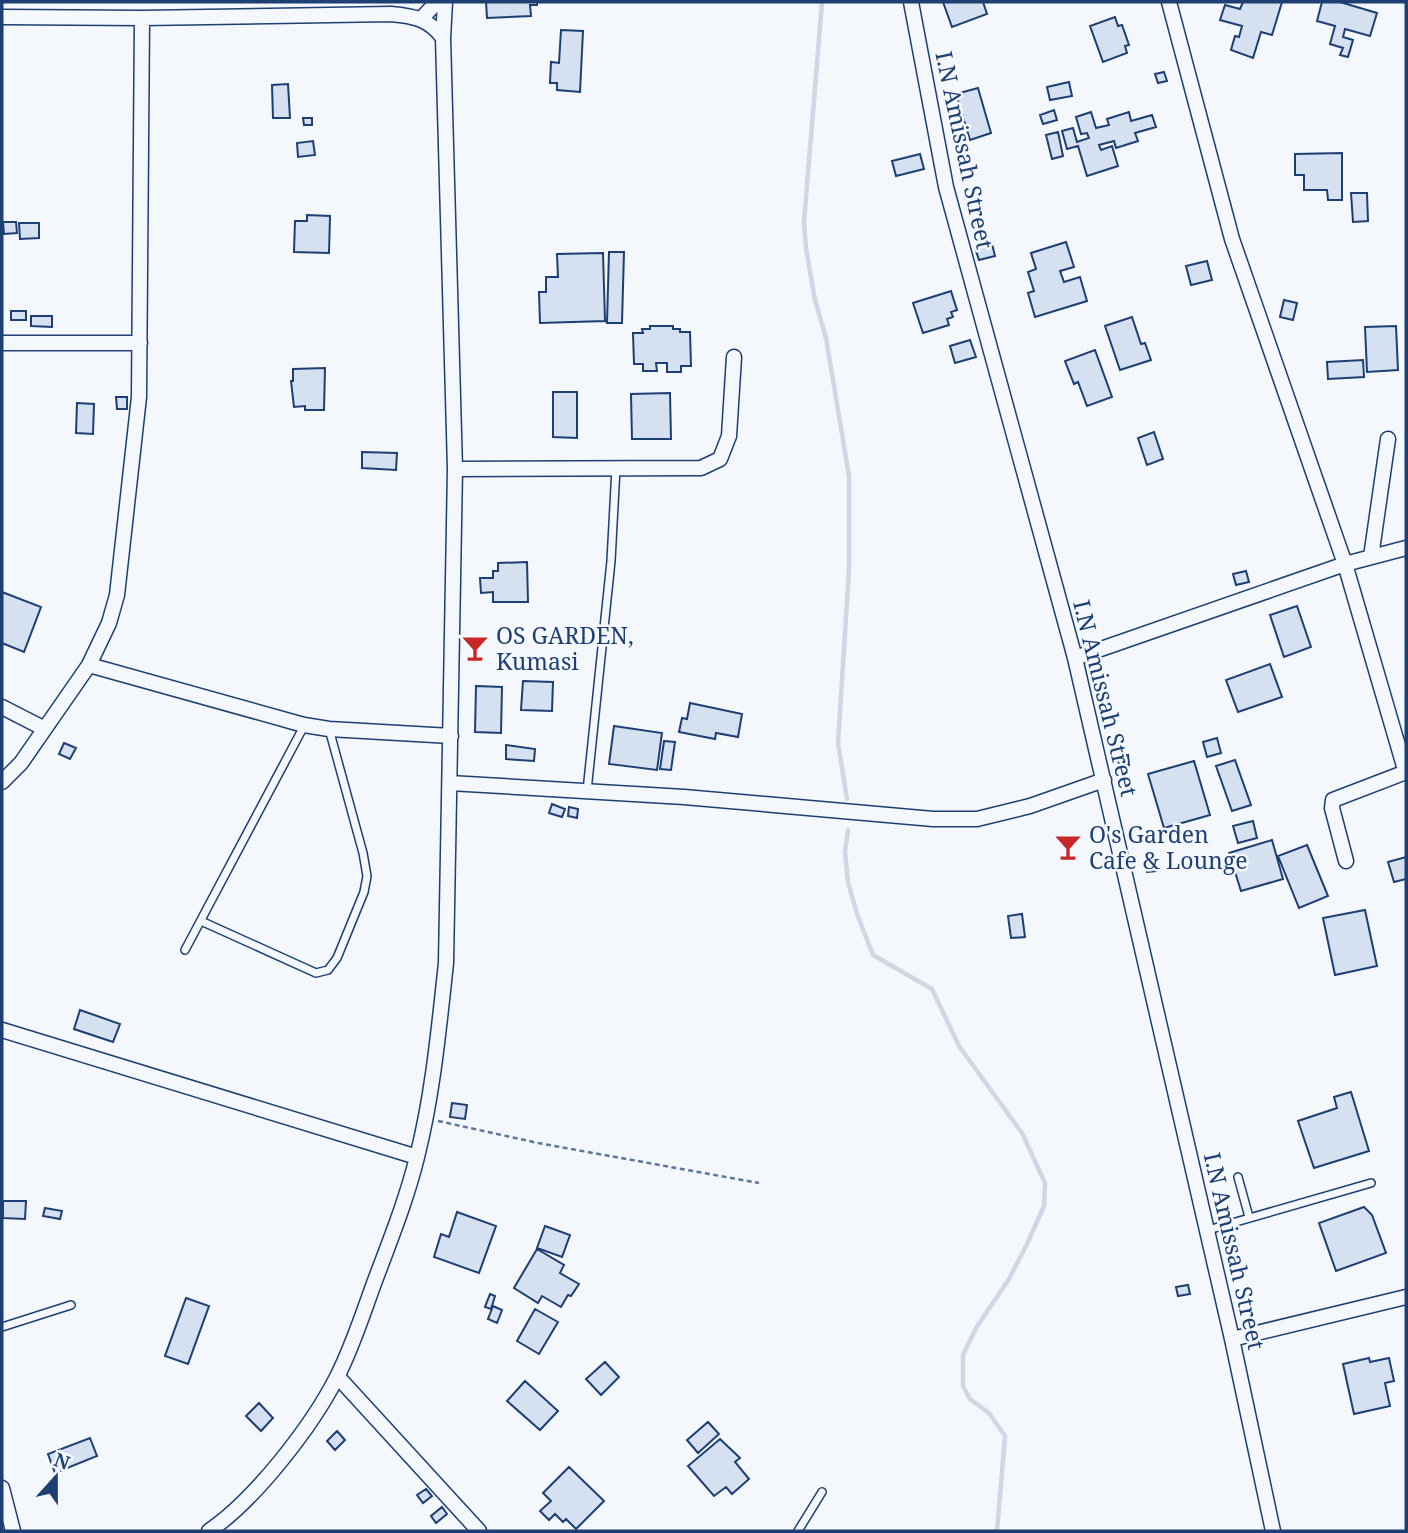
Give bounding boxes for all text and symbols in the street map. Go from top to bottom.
street label: I.N Amissah Street [928,48,1002,252]
street label: I.N Amissah Street [1066,596,1146,800]
place label: OS GARDEN, Kumasi [496,619,634,677]
bar icon: OS GARDEN, Kumasi [460,633,490,663]
place label: O's Garden Cafe & Lounge [1089,818,1248,876]
bar icon: O's Garden Cafe & Lounge [1053,832,1083,862]
street label: I.N Amissah Street [1197,1149,1273,1353]
north arrow [21,1442,91,1512]
text: N [50,1446,74,1476]

